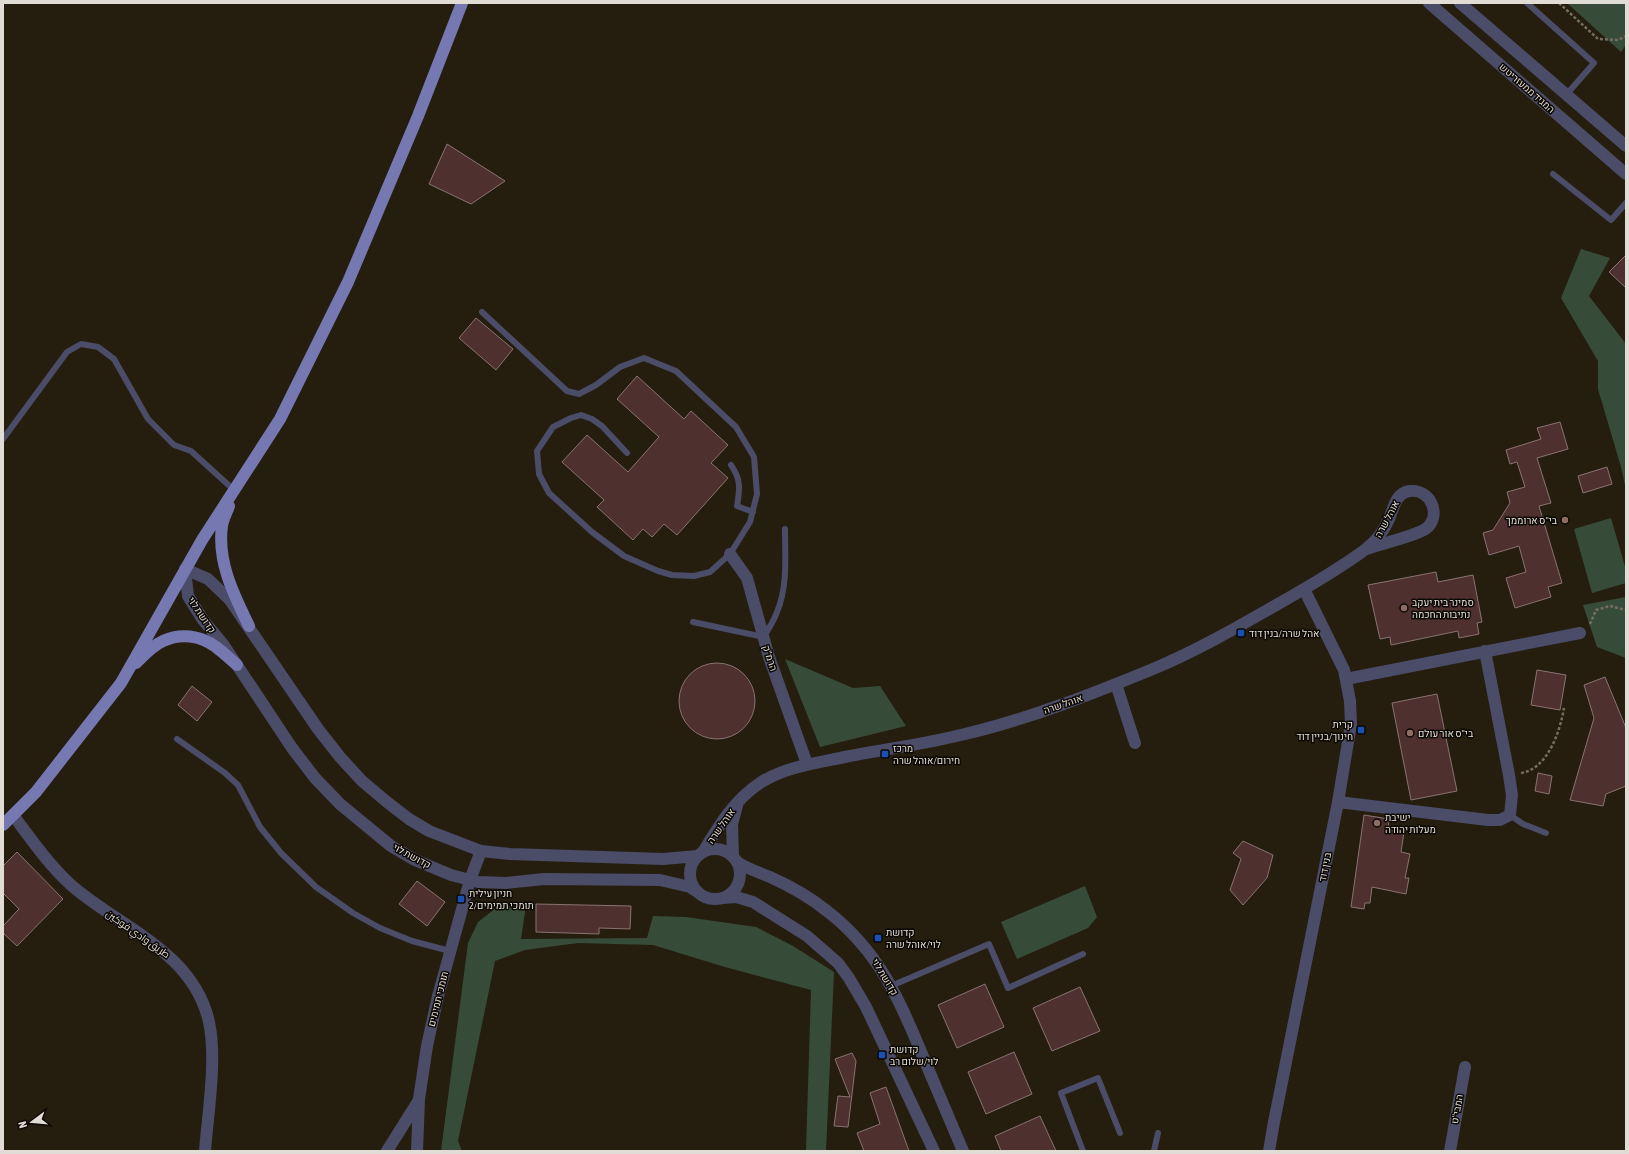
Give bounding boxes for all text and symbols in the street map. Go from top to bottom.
street label: המגיד ממעזריטש [1497,61,1557,115]
street label: אוהל שרה [1373,499,1401,539]
place label: בי"ס ארוממך [1506,515,1558,526]
marker: בי"ס ארוממך [1560,515,1570,525]
street label: קדושת לוי [186,595,218,635]
place label: סמינר בית יעקב נתיבות החכמה [1412,597,1474,620]
marker: סמינר בית יעקב נתיבות החכמה [1399,603,1409,613]
marker: אהל שרה/בנין דוד [1236,628,1246,638]
place label: אהל שרה/בנין דוד [1249,628,1319,639]
street label: הרמ"ק [761,644,779,672]
street label: אוהל שרה [1042,692,1084,716]
place label: קרית חינוך/בניין דוד [1296,719,1353,742]
marker: קרית חינוך/בניין דוד [1356,725,1366,735]
marker: בי"ס אור עולם [1405,728,1415,738]
place label: בי"ס אור עולם [1418,728,1474,739]
place label: מרכז חירום/אוהל שרה [893,743,960,766]
marker: מרכז חירום/אוהל שרה [880,749,890,759]
street label: אוהל שרה [705,806,737,846]
place label: ישיבת מעלות יהודה [1385,812,1436,835]
marker: ישיבת מעלות יהודה [1372,818,1382,828]
street label: קדושת לוי [391,842,433,870]
street label: בנין דוד [1317,851,1333,883]
place label: חניון עילית 2/תומכי תמימים [469,888,534,911]
marker: חניון עילית 2/תומכי תמימים [456,894,466,904]
street label: طريق وادي فوکين [103,908,172,962]
place label: קדושת לוי/אוהל שרה [886,927,941,950]
marker: קדושת לוי/אוהל שרה [873,933,883,943]
street label: קדושת לוי [870,957,900,997]
street label: תומכי תמימים [426,970,450,1028]
place label: קדושת לוי/שלום רב [890,1044,938,1067]
marker: קדושת לוי/שלום רב [877,1050,887,1060]
street label: המבי"ט [1449,1093,1465,1125]
north arrow [12,1102,52,1142]
text: N [16,1120,29,1130]

